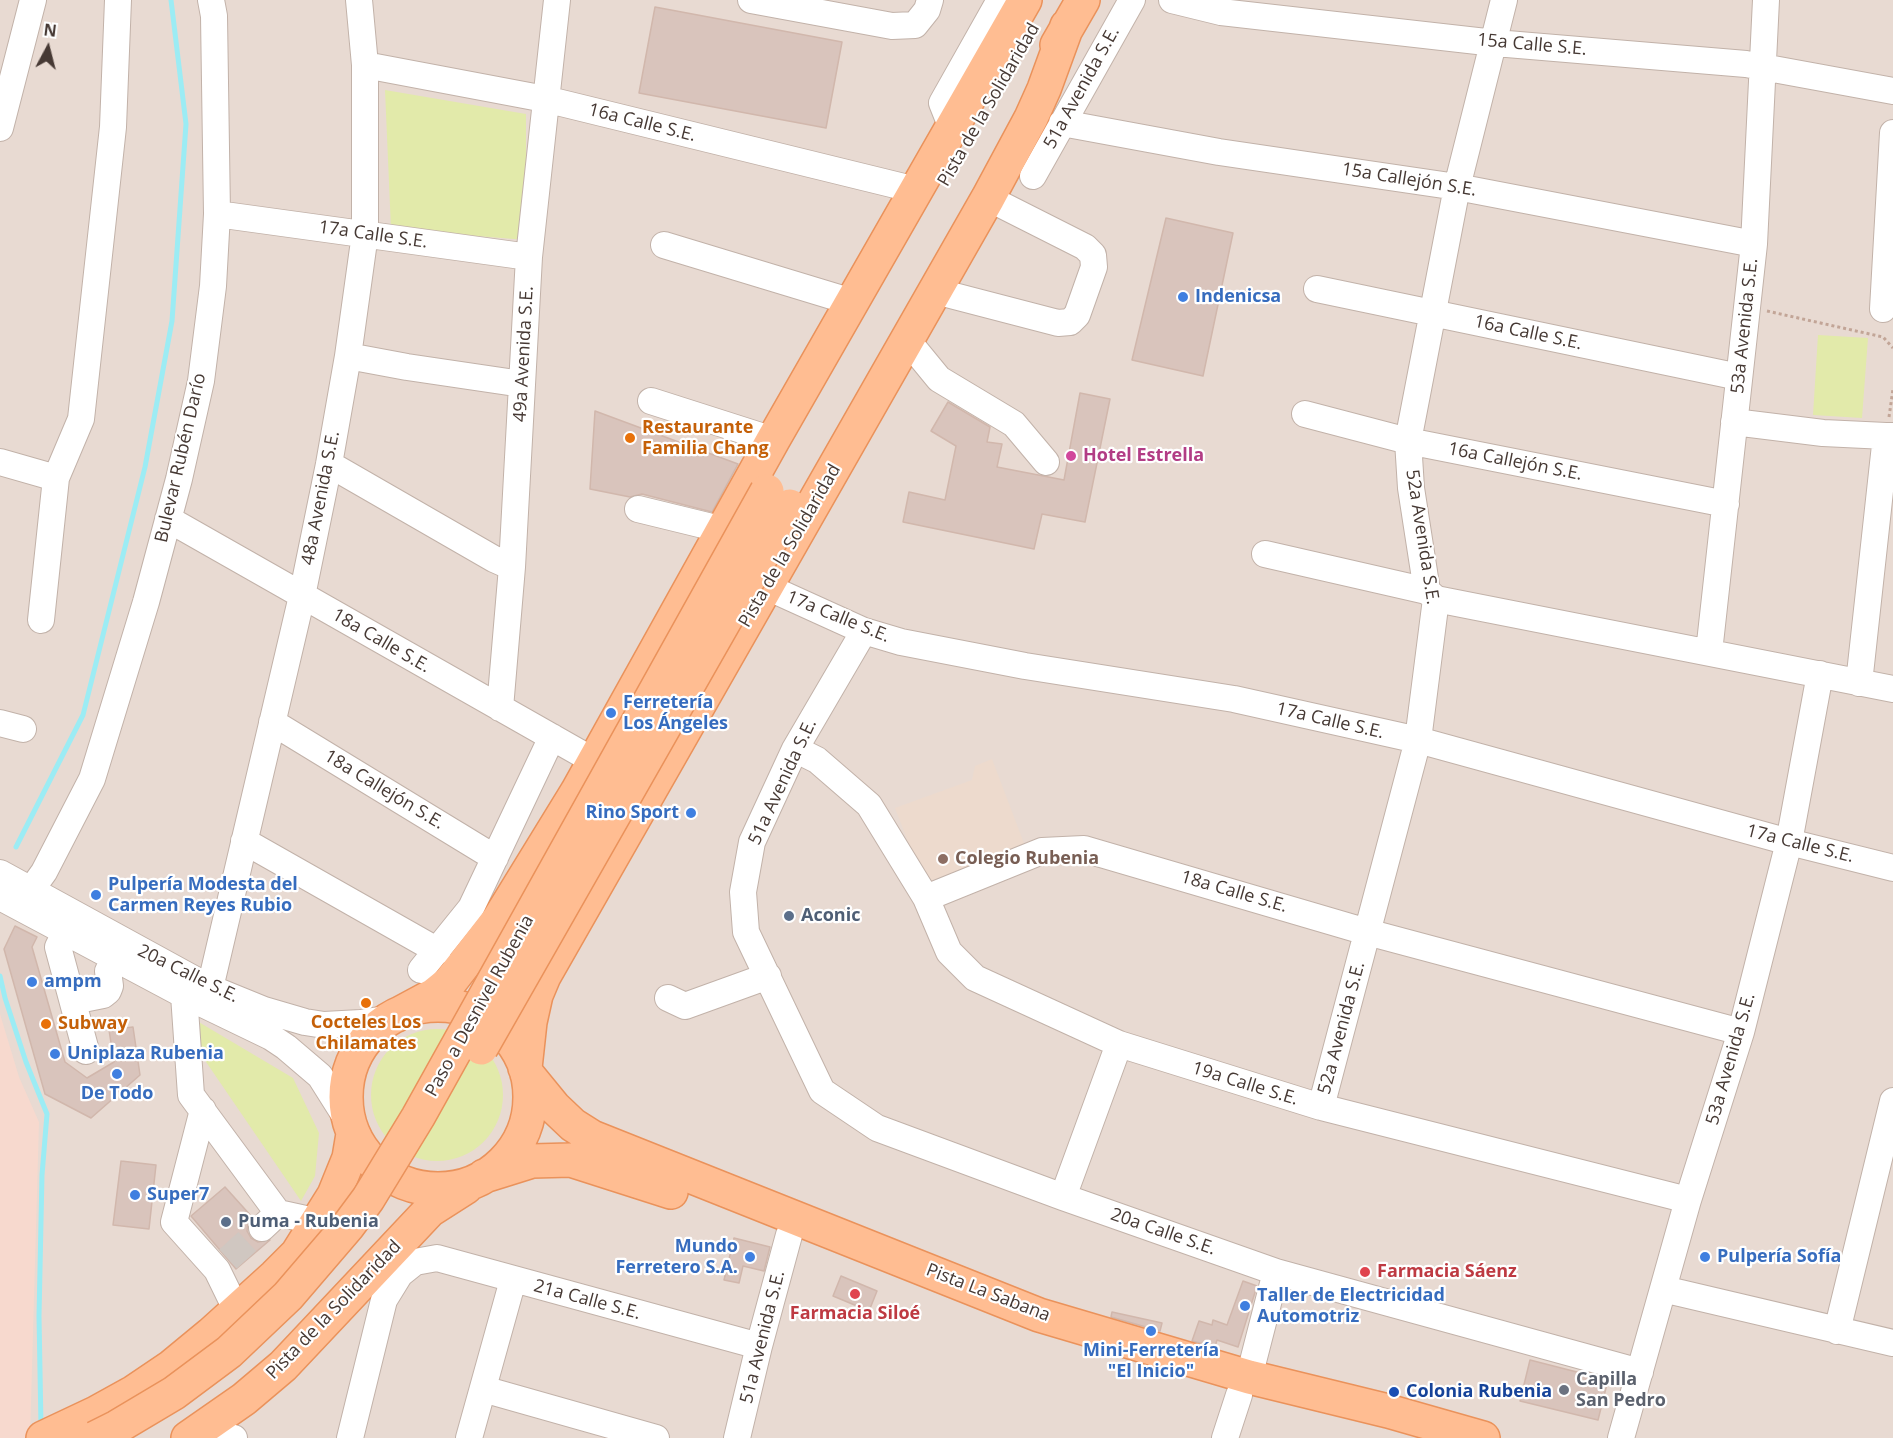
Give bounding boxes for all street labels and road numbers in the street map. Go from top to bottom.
street label: Pista de la Solidaridad [933,20,1045,190]
street label: 51a Avenida S.E. [1040,23,1124,153]
street label: 15a Calle S.E. [1476,29,1588,61]
street label: 16a Calle S.E. [586,99,698,147]
street label: 15a Callejón S.E. [1340,159,1478,201]
street label: 17a Calle S.E. [317,217,429,253]
street label: 53a Avenida S.E. [1727,257,1763,395]
street label: 49a Avenida S.E. [510,285,538,423]
street label: 16a Calle S.E. [1472,311,1584,355]
street label: Bulevar Rubén Darío [151,371,211,545]
street label: 48a Avenida S.E. [297,429,345,567]
street label: 16a Callejón S.E. [1446,438,1584,486]
street label: Pista de la Solidaridad [734,461,846,631]
street label: 52a Avenida S.E. [1401,468,1443,606]
street label: 17a Calle S.E. [783,586,893,648]
street label: 18a Calle S.E. [328,604,434,678]
street label: 17a Calle S.E. [1274,698,1386,744]
street label: 51a Avenida S.E. [744,716,822,848]
street label: 18a Callejón S.E. [320,746,448,834]
street label: 17a Calle S.E. [1744,820,1856,868]
street label: 18a Calle S.E. [1178,866,1290,918]
street label: Paso a Desnivel Rubenia [421,912,539,1100]
street label: 20a Calle S.E. [134,940,242,1008]
street label: 52a Avenida S.E. [1314,959,1370,1097]
street label: 53a Avenida S.E. [1702,990,1760,1128]
street label: 19a Calle S.E. [1189,1058,1301,1110]
street label: 20a Calle S.E. [1108,1204,1218,1260]
street label: Pista de la Solidaridad [262,1236,406,1384]
street label: Pista La Sabana [923,1259,1053,1327]
street label: 51a Avenida S.E. [736,1268,790,1406]
street label: 21a Calle S.E. [531,1275,643,1325]

